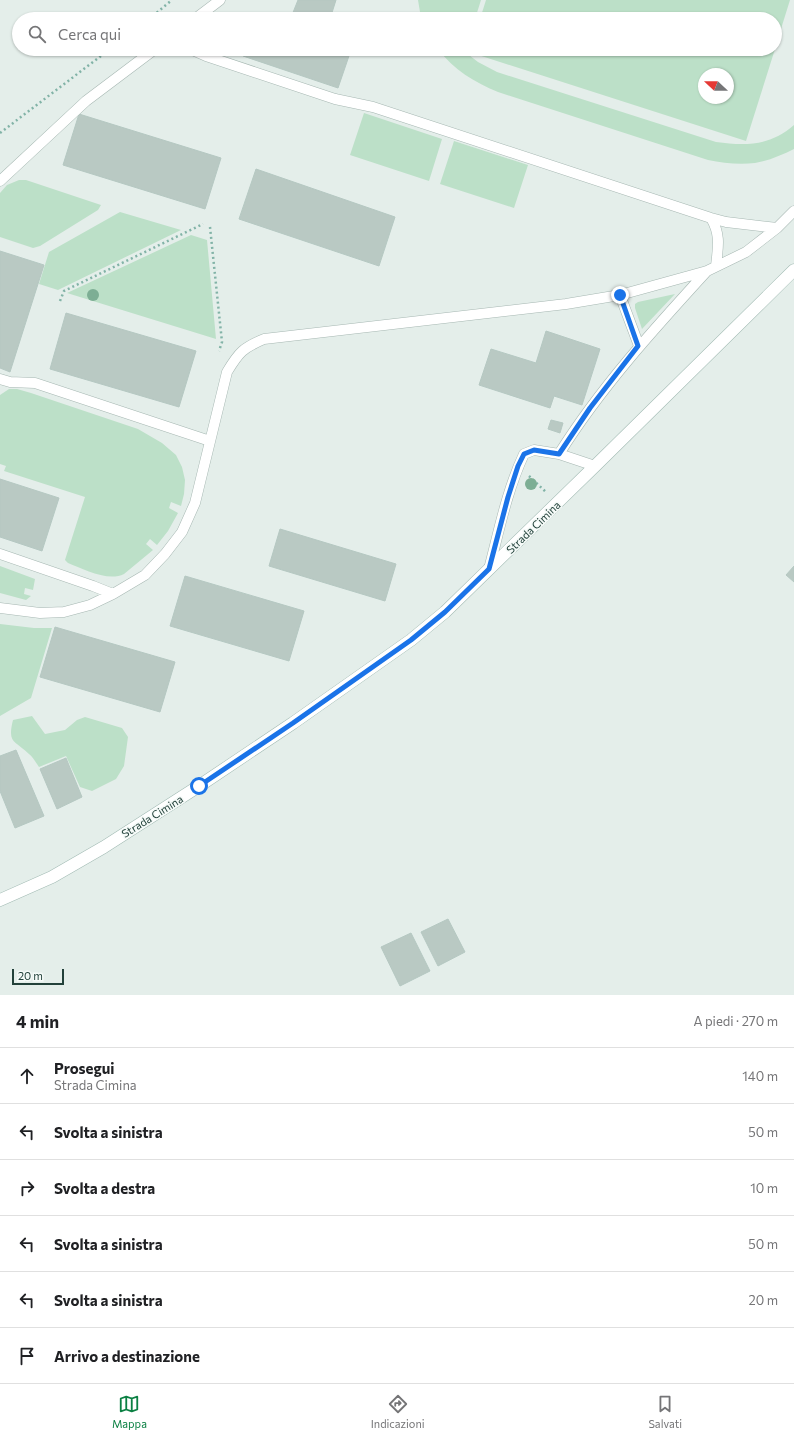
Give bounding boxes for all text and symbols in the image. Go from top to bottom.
search box [12,12,782,56]
icon: search [26,23,48,45]
text: Cerca qui [58,25,121,43]
north arrow [698,68,734,104]
route end [611,286,629,304]
street label: Strada Cimina [503,498,563,556]
route start [190,777,208,795]
street label: Strada Cimina [119,792,185,840]
scale bar [12,967,64,986]
text: 20 m [18,969,43,982]
text: 4 min [16,1011,59,1032]
text: A piedi · 270 m [693,1013,778,1029]
text: Prosegui [54,1059,114,1077]
icon: ahead [16,1065,38,1087]
text: 140 m [742,1068,778,1084]
text: Strada Cimina [54,1077,137,1093]
icon: left [16,1121,38,1143]
text: Svolta a sinistra [54,1123,163,1141]
text: 50 m [748,1124,778,1140]
icon: right [16,1177,38,1199]
text: Svolta a destra [54,1179,155,1197]
text: 10 m [750,1180,778,1196]
icon: left [16,1233,38,1255]
text: Svolta a sinistra [54,1235,163,1253]
text: 50 m [748,1236,778,1252]
icon: left [16,1289,38,1311]
text: Svolta a sinistra [54,1291,163,1309]
text: 20 m [749,1292,778,1308]
icon: arrive [16,1345,38,1367]
text: Arrivo a destinazione [54,1347,200,1365]
tab: Mappa [112,1393,147,1430]
tab: Indicazioni [371,1393,425,1430]
tab: Salvati [648,1393,682,1430]

